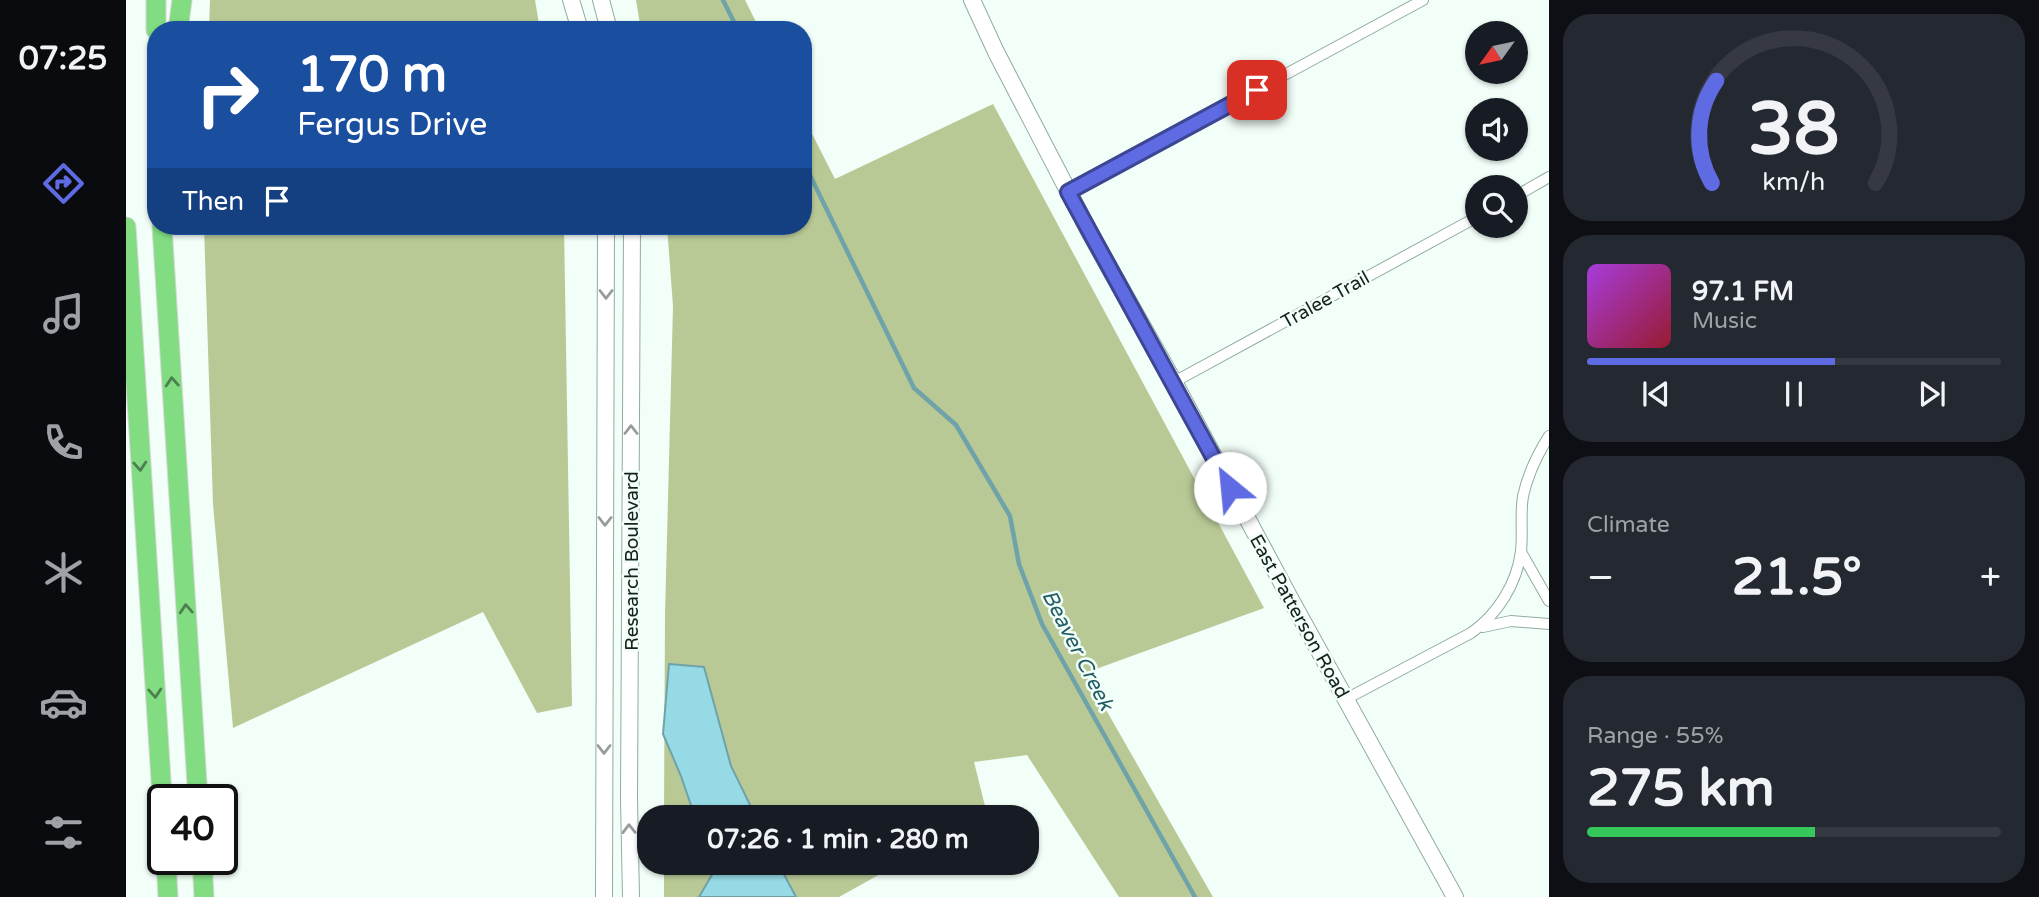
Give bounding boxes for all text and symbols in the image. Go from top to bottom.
north arrow [1465,21,1528,84]
map controls [1465,21,1528,238]
text: 07:25 [19,40,107,78]
text: 170 m [297,46,447,105]
icon: right [182,49,273,140]
pin [1227,60,1287,120]
icon: arrive [1238,71,1276,109]
text: 38 [1748,87,1840,175]
button: sound [1465,98,1528,161]
text: Fergus Drive [297,106,487,144]
icon: directions [39,159,88,208]
text: km/h [1763,167,1825,197]
button: search [1465,175,1528,238]
icon: arrive [258,182,296,220]
text: Then [182,186,244,217]
street label: Tralee Trail [1278,267,1373,333]
text: 97.1 FM [1692,276,1794,307]
icon: music [39,289,88,338]
one-way arrow [598,289,613,300]
text: Music [1692,307,1757,335]
icon: previous [1637,375,1675,413]
icon: pause [1775,375,1813,413]
icon: next [1913,375,1951,413]
one-way arrow [165,377,180,388]
icon: phone [39,418,88,467]
one-way arrow [624,424,639,435]
position arrow [1193,451,1267,525]
one-way arrow [132,461,147,472]
street label: Research Boulevard [621,471,643,651]
text: Climate [1587,511,1670,539]
one-way arrow [597,517,613,527]
street label: East Patterson Road [1245,531,1353,702]
text: 21.5° [1732,546,1862,609]
icon: climate [39,548,88,597]
text: − [1587,555,1614,601]
text: + [1980,555,2001,601]
water label: Beaver Creek [1037,586,1119,716]
one-way arrow [179,604,194,615]
icon: car [39,678,88,727]
one-way arrow [147,688,162,699]
text: Range · 55% [1587,722,1723,750]
one-way arrow [596,744,612,755]
text: 275 km [1587,757,1775,820]
speed limit sign: 40 [147,784,238,875]
icon: filters [39,808,88,857]
one-way arrow [622,823,637,834]
text: 07:26 · 1 min · 280 m [707,824,969,855]

